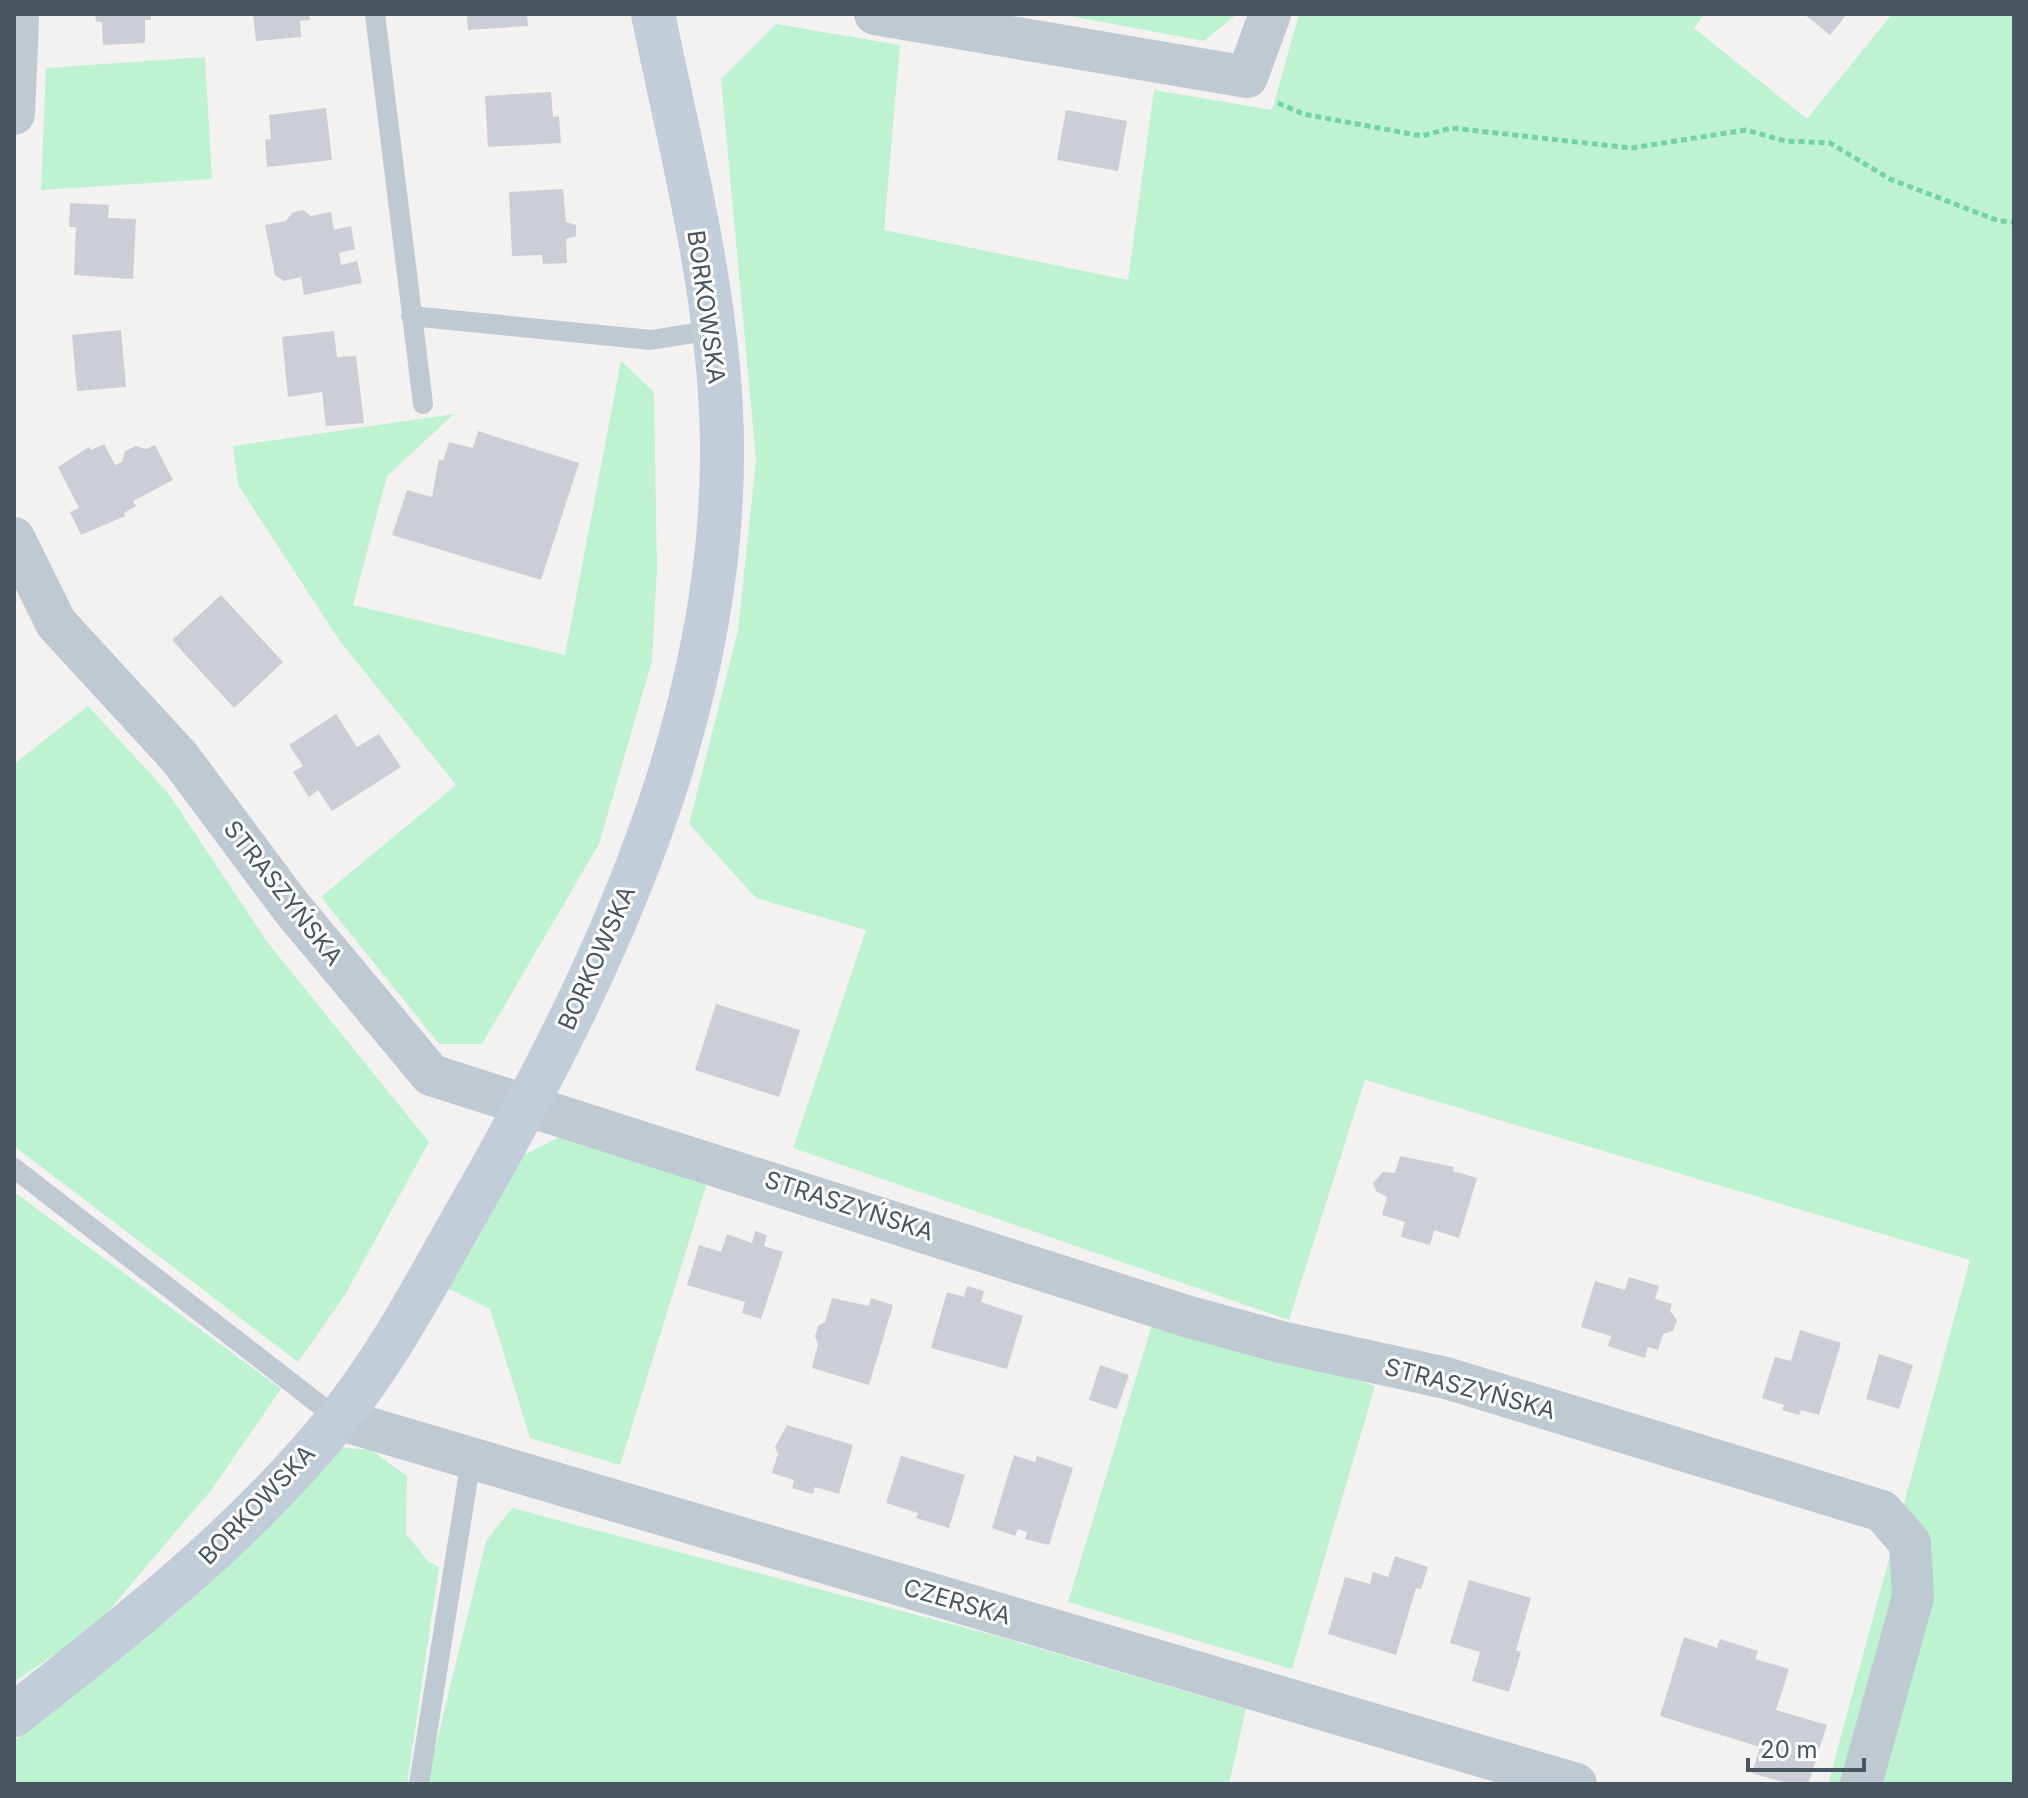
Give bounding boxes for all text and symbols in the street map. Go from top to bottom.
street label: BORKOWSKA [681,228,732,386]
street label: STRASZYŃSKA [218,814,350,971]
street label: BORKOWSKA [552,881,641,1034]
street label: STRASZYŃSKA [761,1164,938,1246]
street label: STRASZYŃSKA [1381,1351,1559,1425]
street label: BORKOWSKA [192,1439,321,1570]
street label: CZERSKA [900,1572,1014,1631]
scale bar [1748,1722,1864,1772]
text: 20 m [1760,1735,1818,1764]

